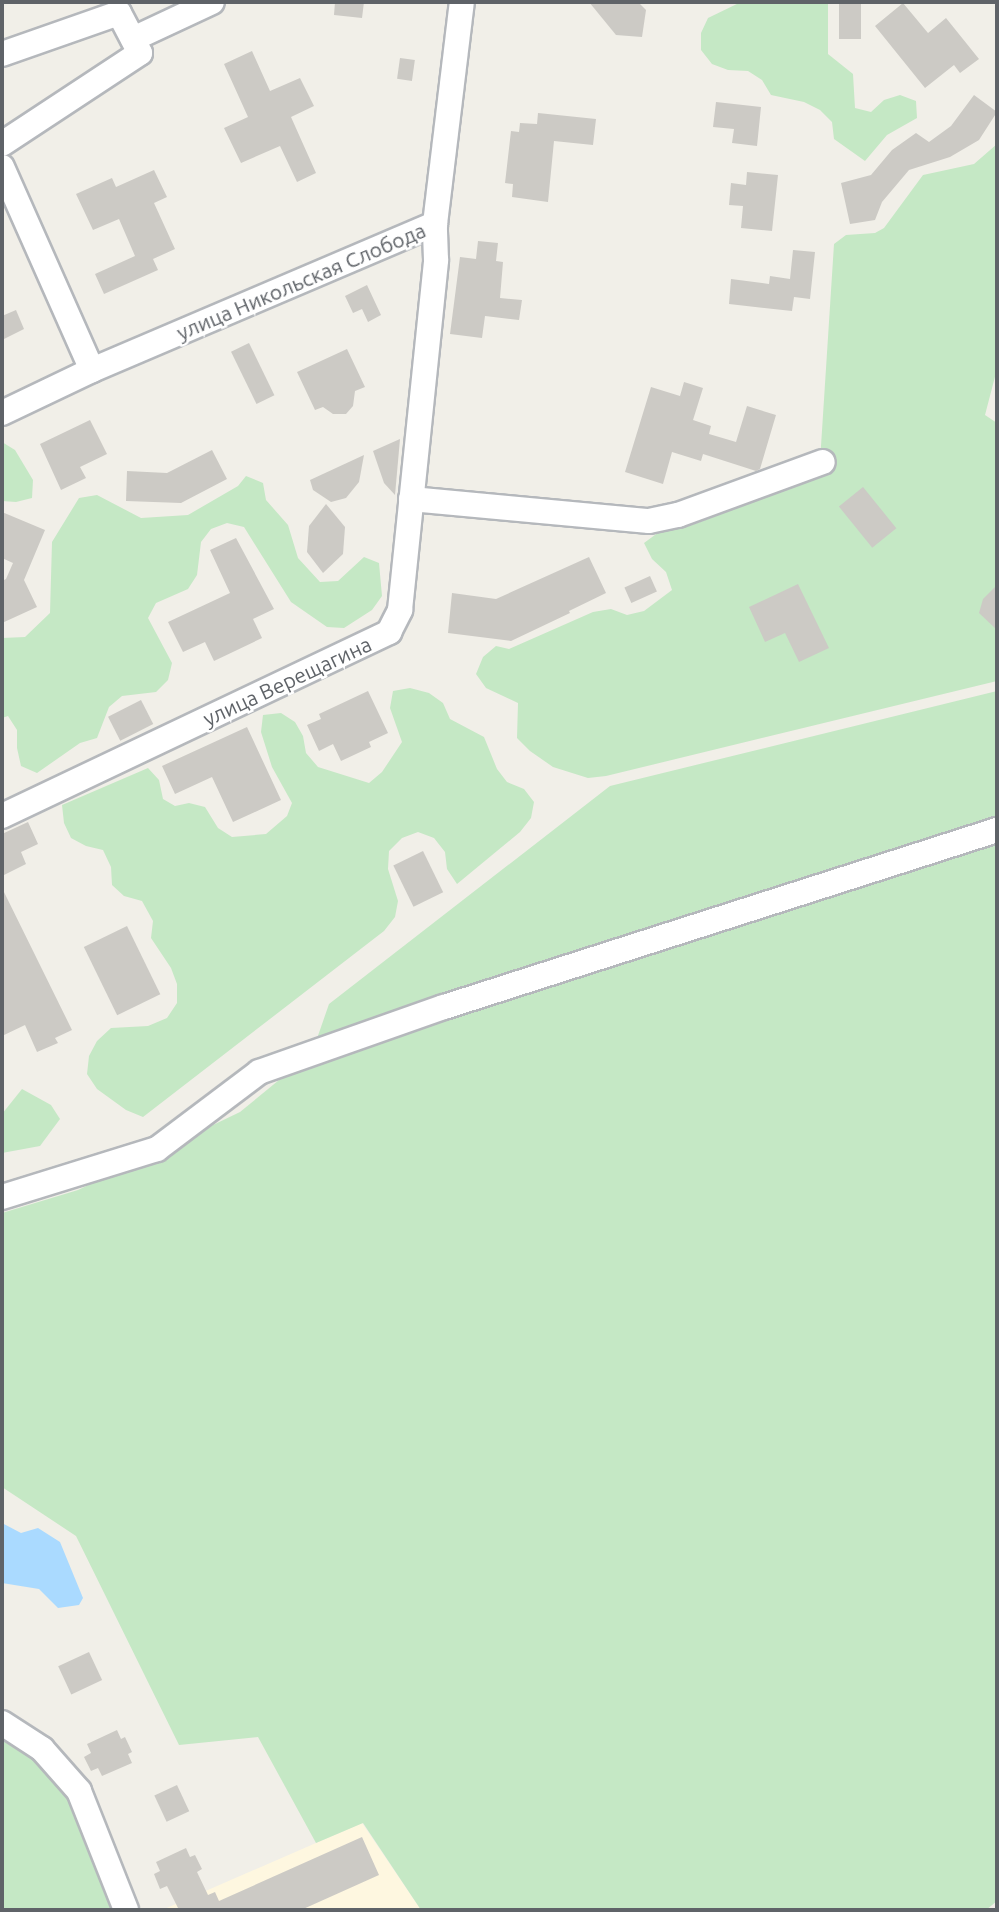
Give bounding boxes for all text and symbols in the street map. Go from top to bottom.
street label: улица Никольская Слобода [173,217,429,345]
street label: улица Верещагина [199,631,375,731]

